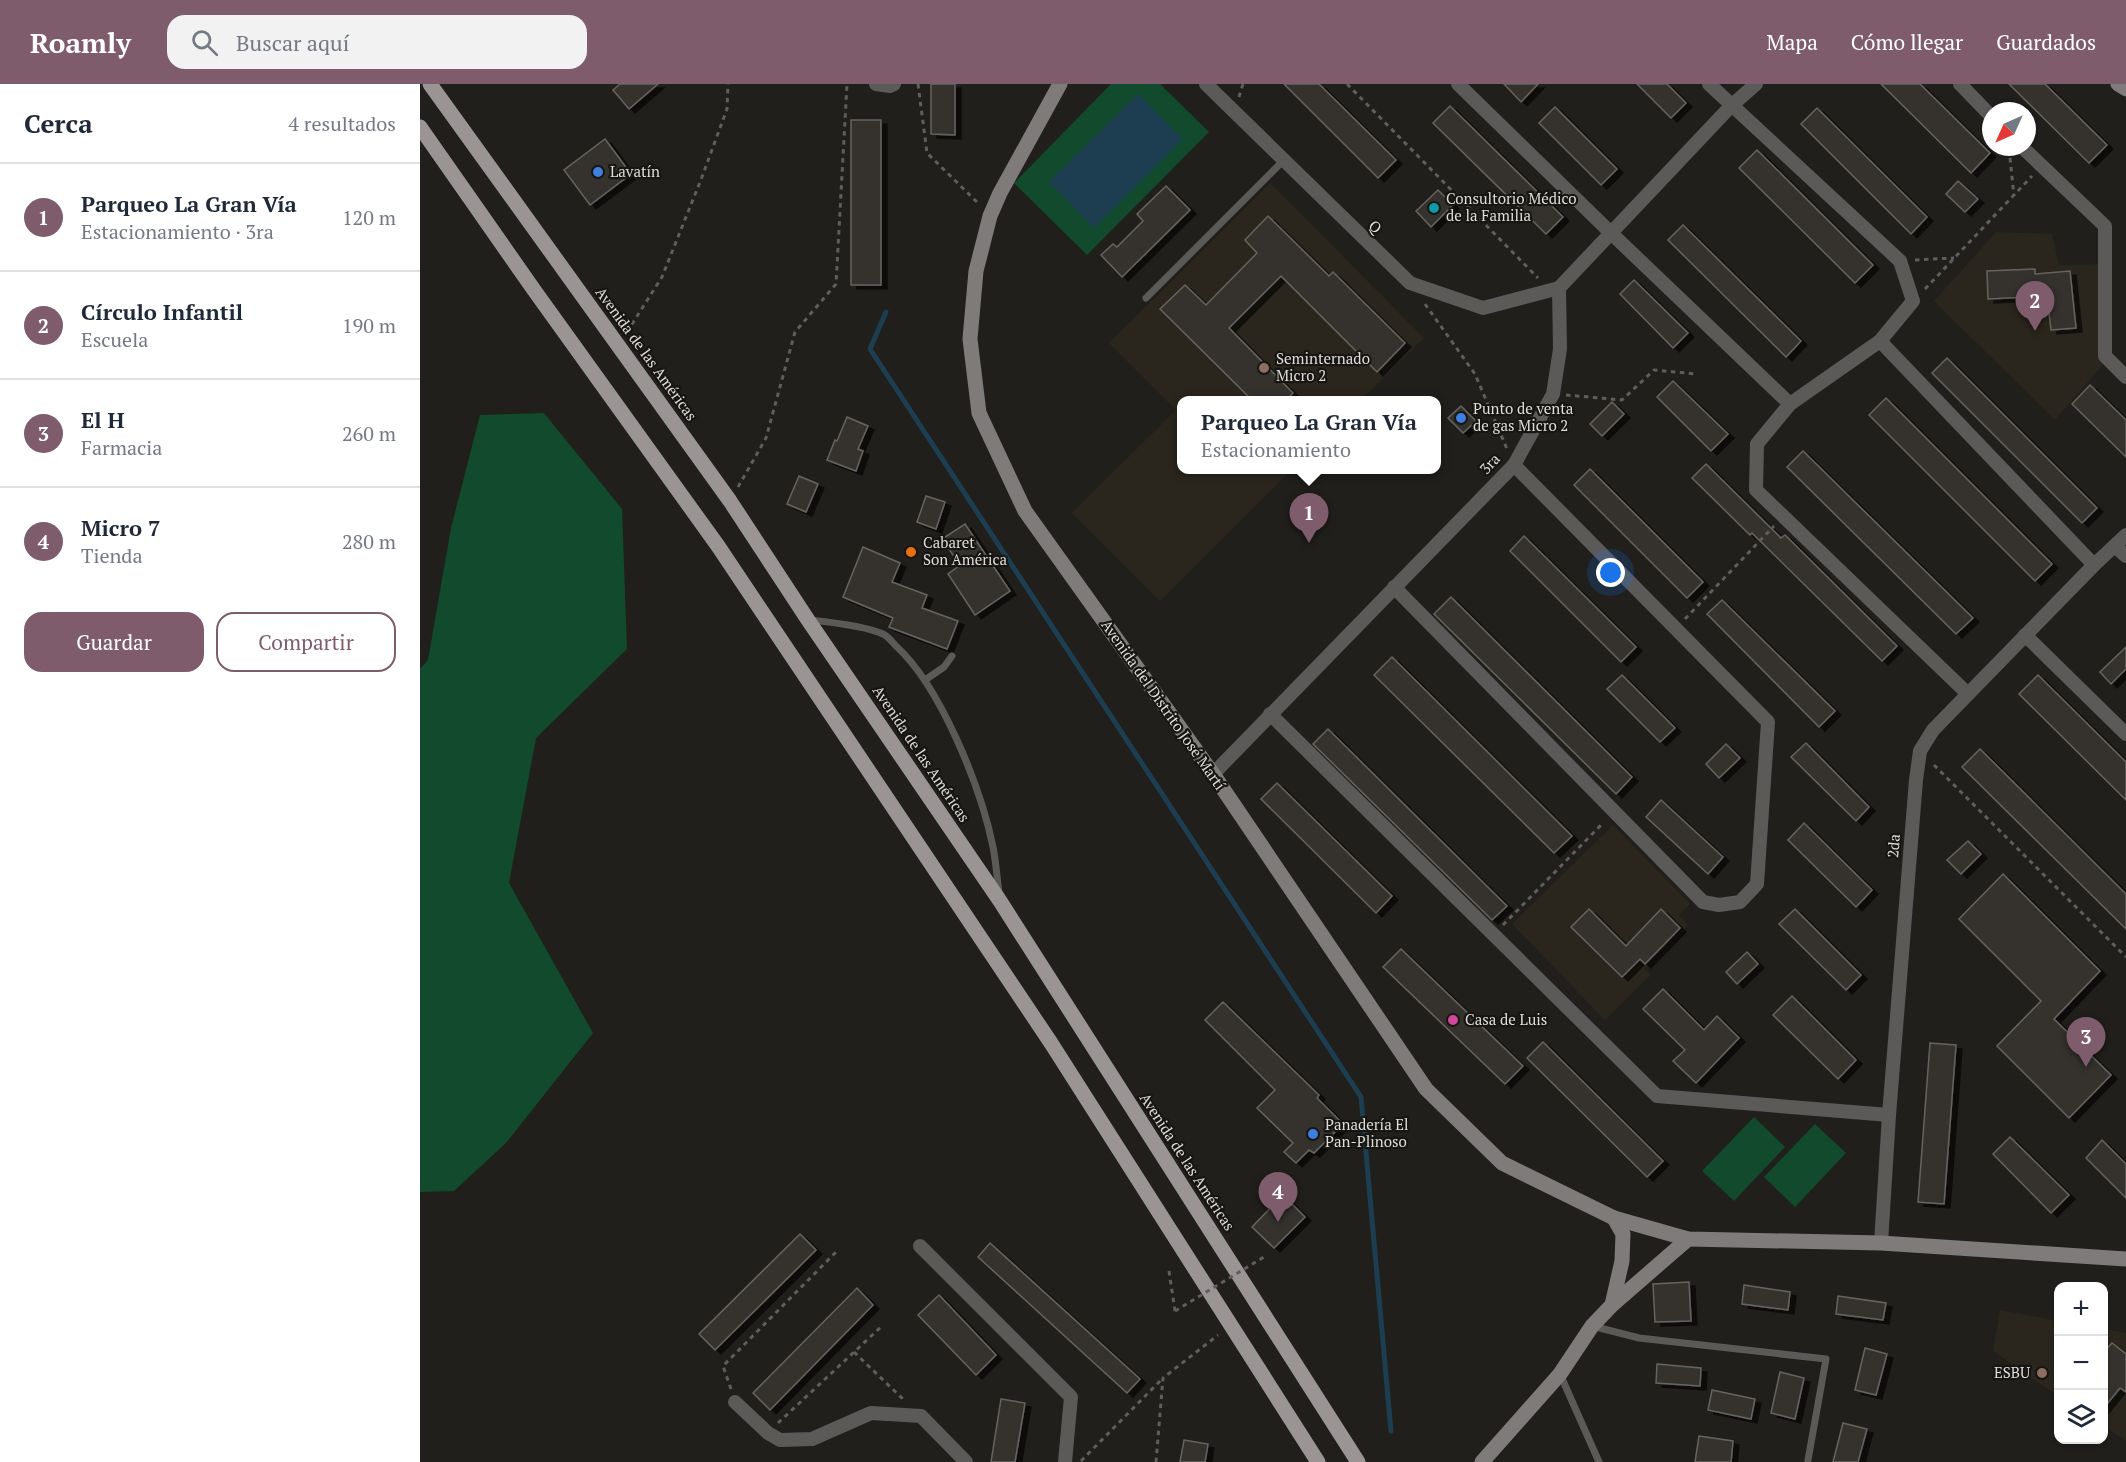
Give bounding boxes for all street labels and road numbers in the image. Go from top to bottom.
street label: Q [1365,215,1387,238]
street label: Avenida de las Américas [592,283,702,424]
street label: 3ra [1475,448,1504,478]
street label: Avenida del Distrito José Martí [1097,615,1231,794]
street label: Avenida de las Américas [869,681,975,826]
street label: 2da [1882,833,1904,859]
street label: Avenida de las Américas [1136,1089,1240,1234]

